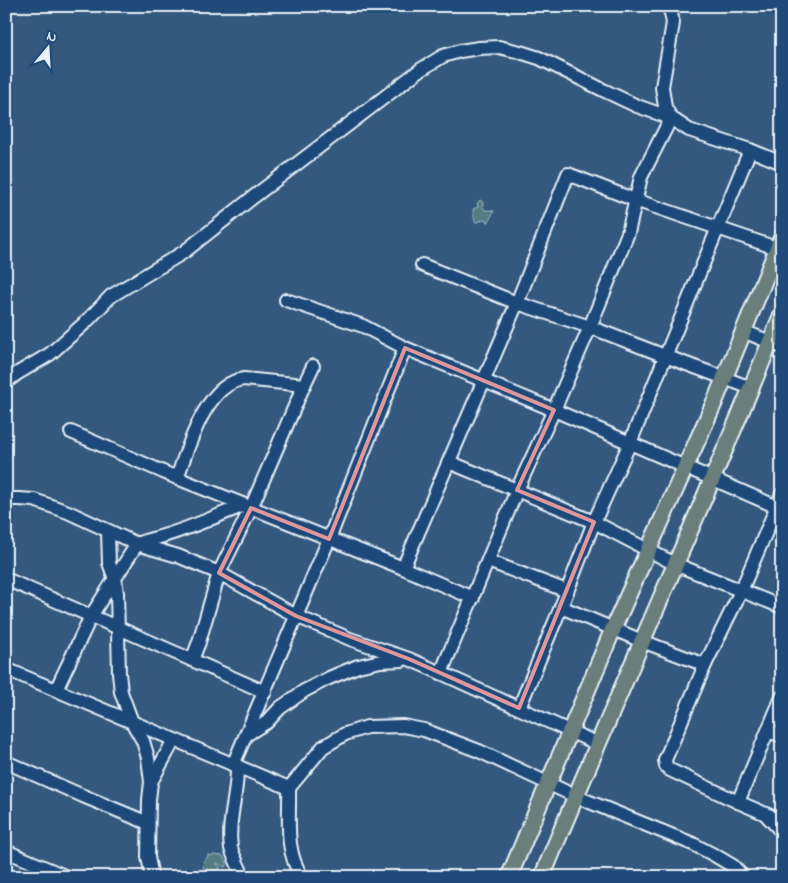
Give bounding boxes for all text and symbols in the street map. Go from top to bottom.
north arrow [22,22,72,72]
text: N [44,26,59,49]

